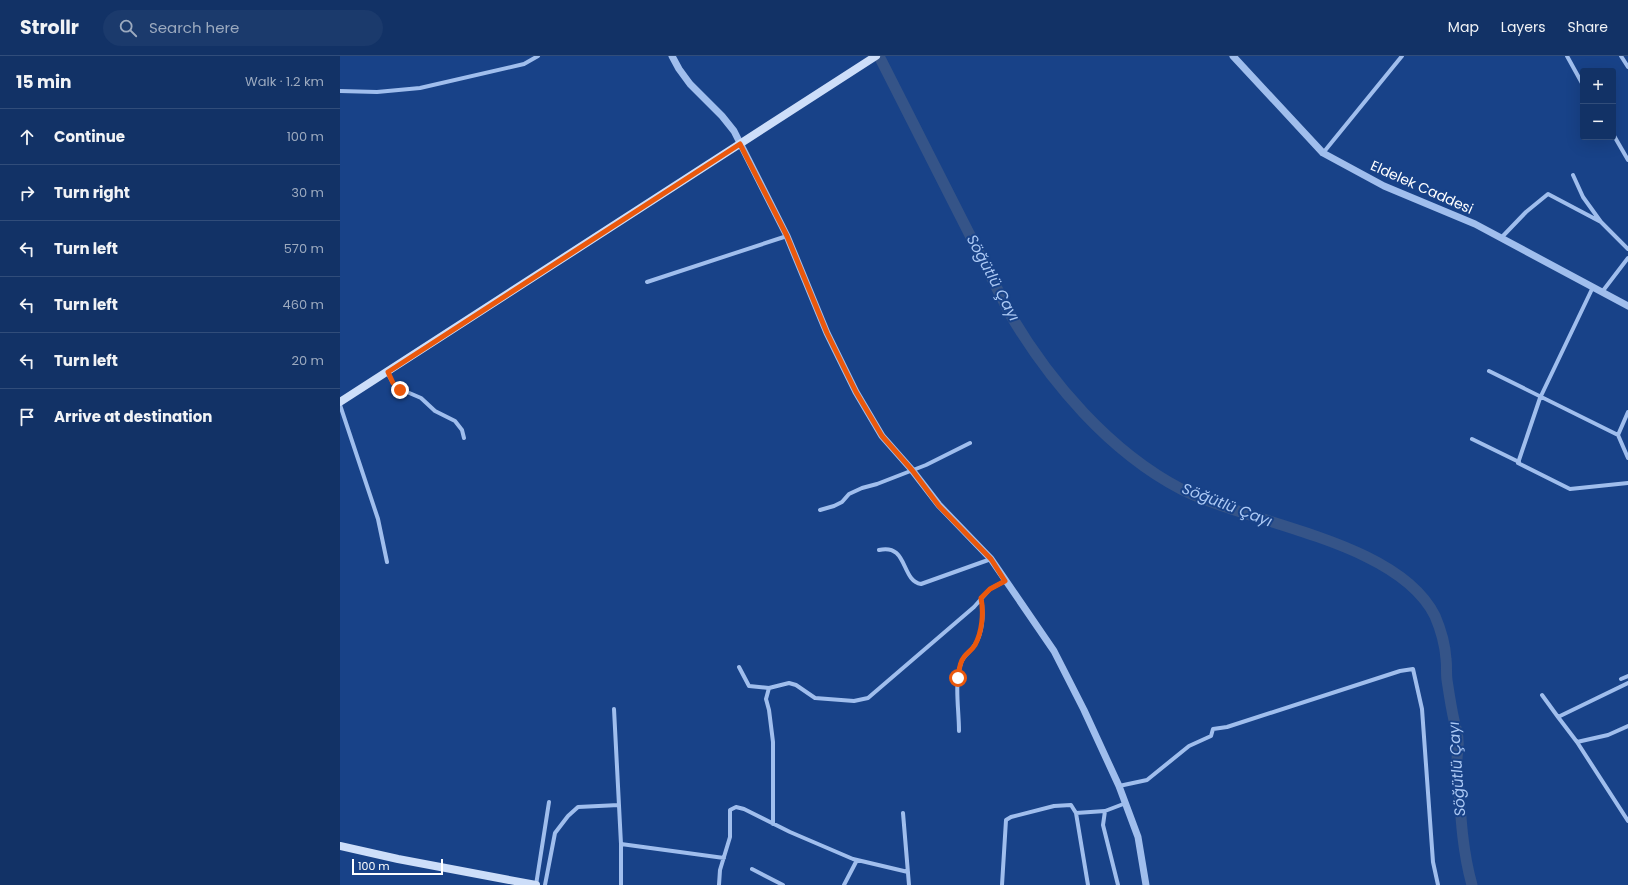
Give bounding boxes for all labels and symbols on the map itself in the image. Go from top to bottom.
street label: Eldelek Caddesi [1367,155,1477,219]
water label: Söğütlü Çayı [962,231,1025,325]
route end [391,381,409,399]
water label: Söğütlü Çayı [1179,478,1276,531]
route start [949,669,967,687]
water label: Söğütlü Çayı [1443,721,1470,817]
scale bar [352,857,443,876]

